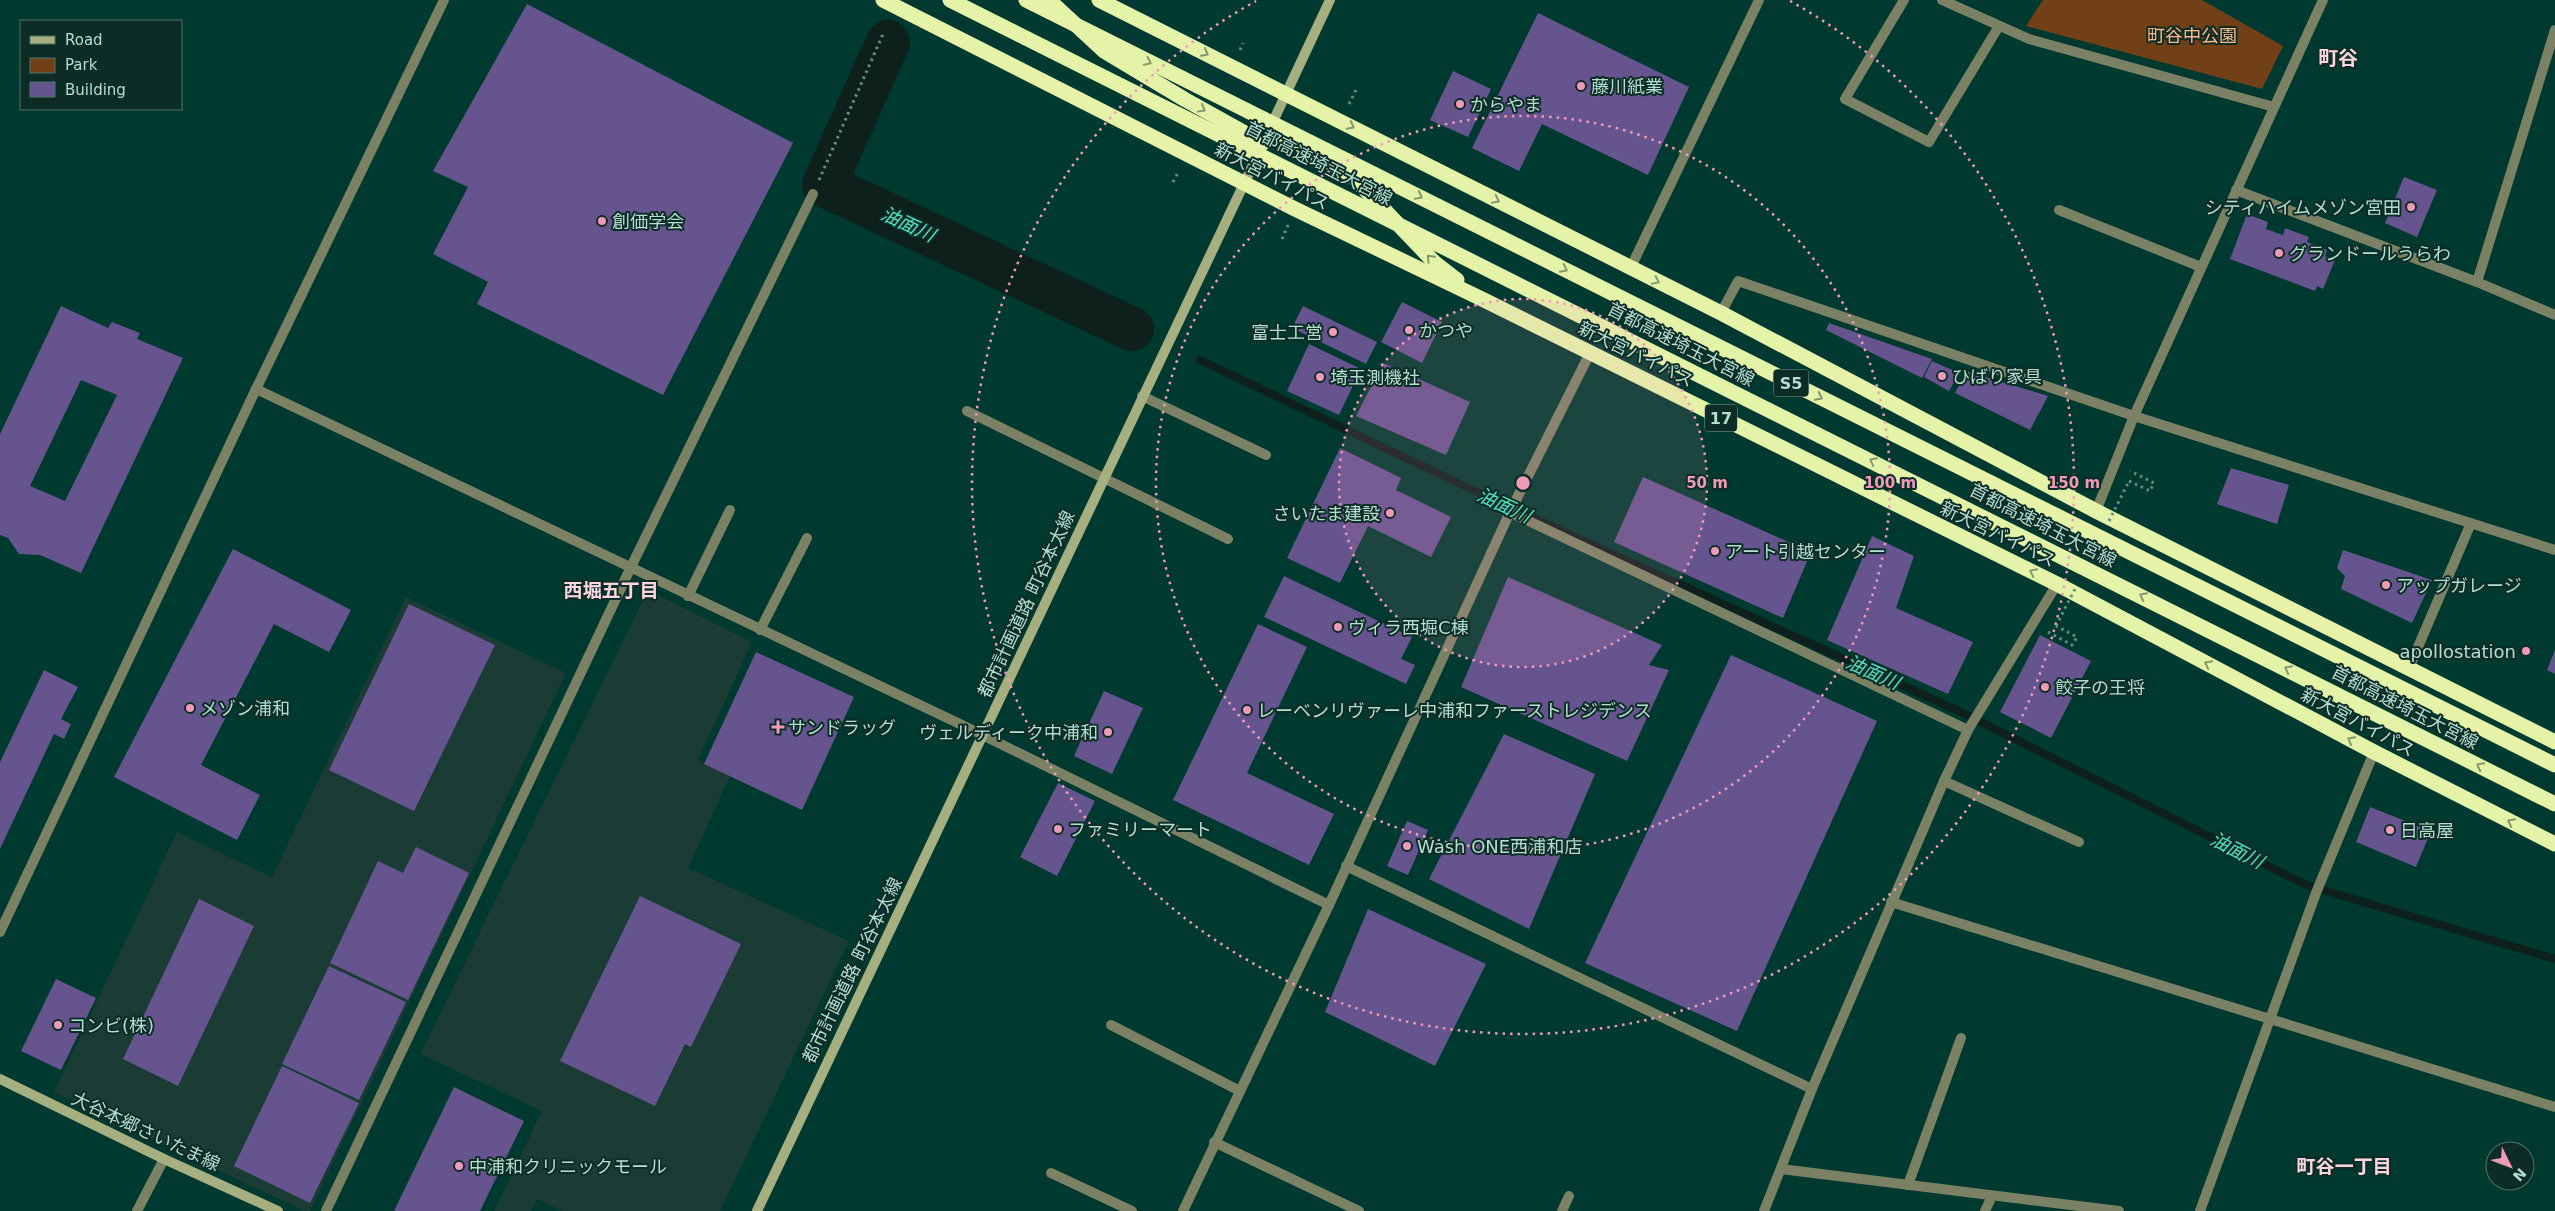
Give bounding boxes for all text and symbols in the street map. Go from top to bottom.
legend [20,20,182,110]
park label: 町谷中公園 [2147,25,2237,46]
text: Road [65,31,103,49]
district label: 町谷 [2318,46,2358,70]
one-way arrow [1200,47,1209,57]
text: Park [65,56,98,74]
one-way arrow [1142,56,1151,66]
place label: 藤川紙業 [1591,76,1663,97]
marker: 藤川紙業 [1575,80,1587,92]
text: Building [65,81,126,99]
place label: からやま [1470,94,1542,115]
marker: からやま [1454,98,1466,110]
one-way arrow [1197,103,1206,113]
street label: 首都高速埼玉大宮線 [1242,117,1396,209]
one-way arrow [1346,120,1355,130]
street label: 新大宮バイパス [1211,138,1333,214]
one-way arrow [1414,190,1423,200]
one-way arrow [1490,194,1499,204]
place label: シティハイムメゾン宮田 [2205,197,2401,218]
marker: シティハイムメゾン宮田 [2405,201,2417,213]
water label: 油面川 [878,202,940,247]
place label: 創価学会 [612,211,684,232]
marker: 創価学会 [596,215,608,227]
place label: グランドールうらわ [2289,243,2451,264]
marker: グランドールうらわ [2273,247,2285,259]
one-way arrow [1427,255,1436,264]
one-way arrow [1559,263,1568,273]
one-way arrow [1651,275,1660,285]
street label: 首都高速埼玉大宮線 [1604,298,1758,390]
street label: 新大宮バイパス [1575,317,1697,391]
place label: かつや [1419,320,1473,341]
place label: 富士工営 [1251,322,1323,343]
marker: かつや [1403,324,1415,336]
marker: 富士工営 [1327,326,1339,338]
place label: ひばり家具 [1952,366,2042,387]
place label: 埼玉測機社 [1330,367,1420,388]
road number: S5 [1774,369,1808,396]
marker: ひばり家具 [1936,370,1948,382]
marker: 埼玉測機社 [1314,371,1326,383]
one-way arrow [1813,391,1822,401]
road number: 17 [1705,404,1737,432]
one-way arrow [1869,457,1878,467]
centre of rings [1514,474,1532,492]
text: 50 m [1686,474,1728,492]
text: 100 m [1864,474,1916,492]
text: 150 m [2048,474,2100,492]
street label: 首都高速埼玉大宮線 [1966,479,2120,571]
water label: 油面川 [1474,483,1536,528]
street label: 新大宮バイパス [1937,497,2059,571]
place label: さいたま建設 [1273,503,1380,524]
street label: 都市計画道路 町谷本太線 [973,507,1079,701]
marker: さいたま建設 [1384,507,1396,519]
place label: アート引越センター [1725,541,1886,562]
marker: アート引越センター [1709,545,1721,557]
one-way arrow [2029,568,2038,578]
place label: アップガレージ [2396,575,2522,596]
district label: 西堀五丁目 [563,579,659,601]
marker: アップガレージ [2380,579,2392,591]
one-way arrow [2139,592,2148,602]
place label: ヴィラ西堀C棟 [1348,617,1469,638]
marker: ヴィラ西堀C棟 [1332,621,1344,633]
place label: apollostation [2400,641,2516,662]
marker: apollostation [2520,645,2532,657]
water label: 油面川 [1842,650,1905,694]
one-way arrow [2204,660,2213,670]
street label: 首都高速埼玉大宮線 [2328,661,2482,753]
one-way arrow [2284,665,2293,675]
place label: 餃子の王将 [2055,677,2145,698]
marker: 餃子の王将 [2039,681,2051,693]
street label: 新大宮バイパス [2298,683,2418,761]
place label: メゾン浦和 [200,698,290,719]
place label: レーベンリヴァーレ中浦和ファーストレジデンス [1257,700,1652,721]
marker: メゾン浦和 [184,702,196,714]
marker: レーベンリヴァーレ中浦和ファーストレジデンス [1241,704,1253,716]
place label: サンドラッグ [788,717,896,738]
marker: サンドラッグ [772,721,784,733]
place label: ヴェルディーク中浦和 [919,722,1098,743]
marker: ヴェルディーク中浦和 [1102,726,1114,738]
one-way arrow [2347,737,2356,747]
one-way arrow [2476,762,2485,772]
one-way arrow [2508,818,2517,828]
place label: ファミリーマート [1068,819,1212,840]
place label: 日高屋 [2400,820,2454,841]
marker: ファミリーマート [1052,823,1064,835]
marker: 日高屋 [2384,824,2396,836]
water label: 油面川 [2207,827,2269,874]
place label: Wash ONE西浦和店 [1417,836,1582,857]
marker: Wash ONE西浦和店 [1401,840,1413,852]
street label: 都市計画道路 町谷本太線 [798,874,906,1066]
place label: コンビ(株) [68,1015,154,1036]
marker: コンビ(株) [52,1019,64,1031]
street label: 大谷本郷さいたま線 [68,1087,224,1175]
north arrow [2485,1141,2535,1191]
district label: 町谷一丁目 [2296,1155,2392,1177]
place label: 中浦和クリニックモール [469,1156,667,1177]
marker: 中浦和クリニックモール [453,1160,465,1172]
text: N [2510,1165,2530,1184]

